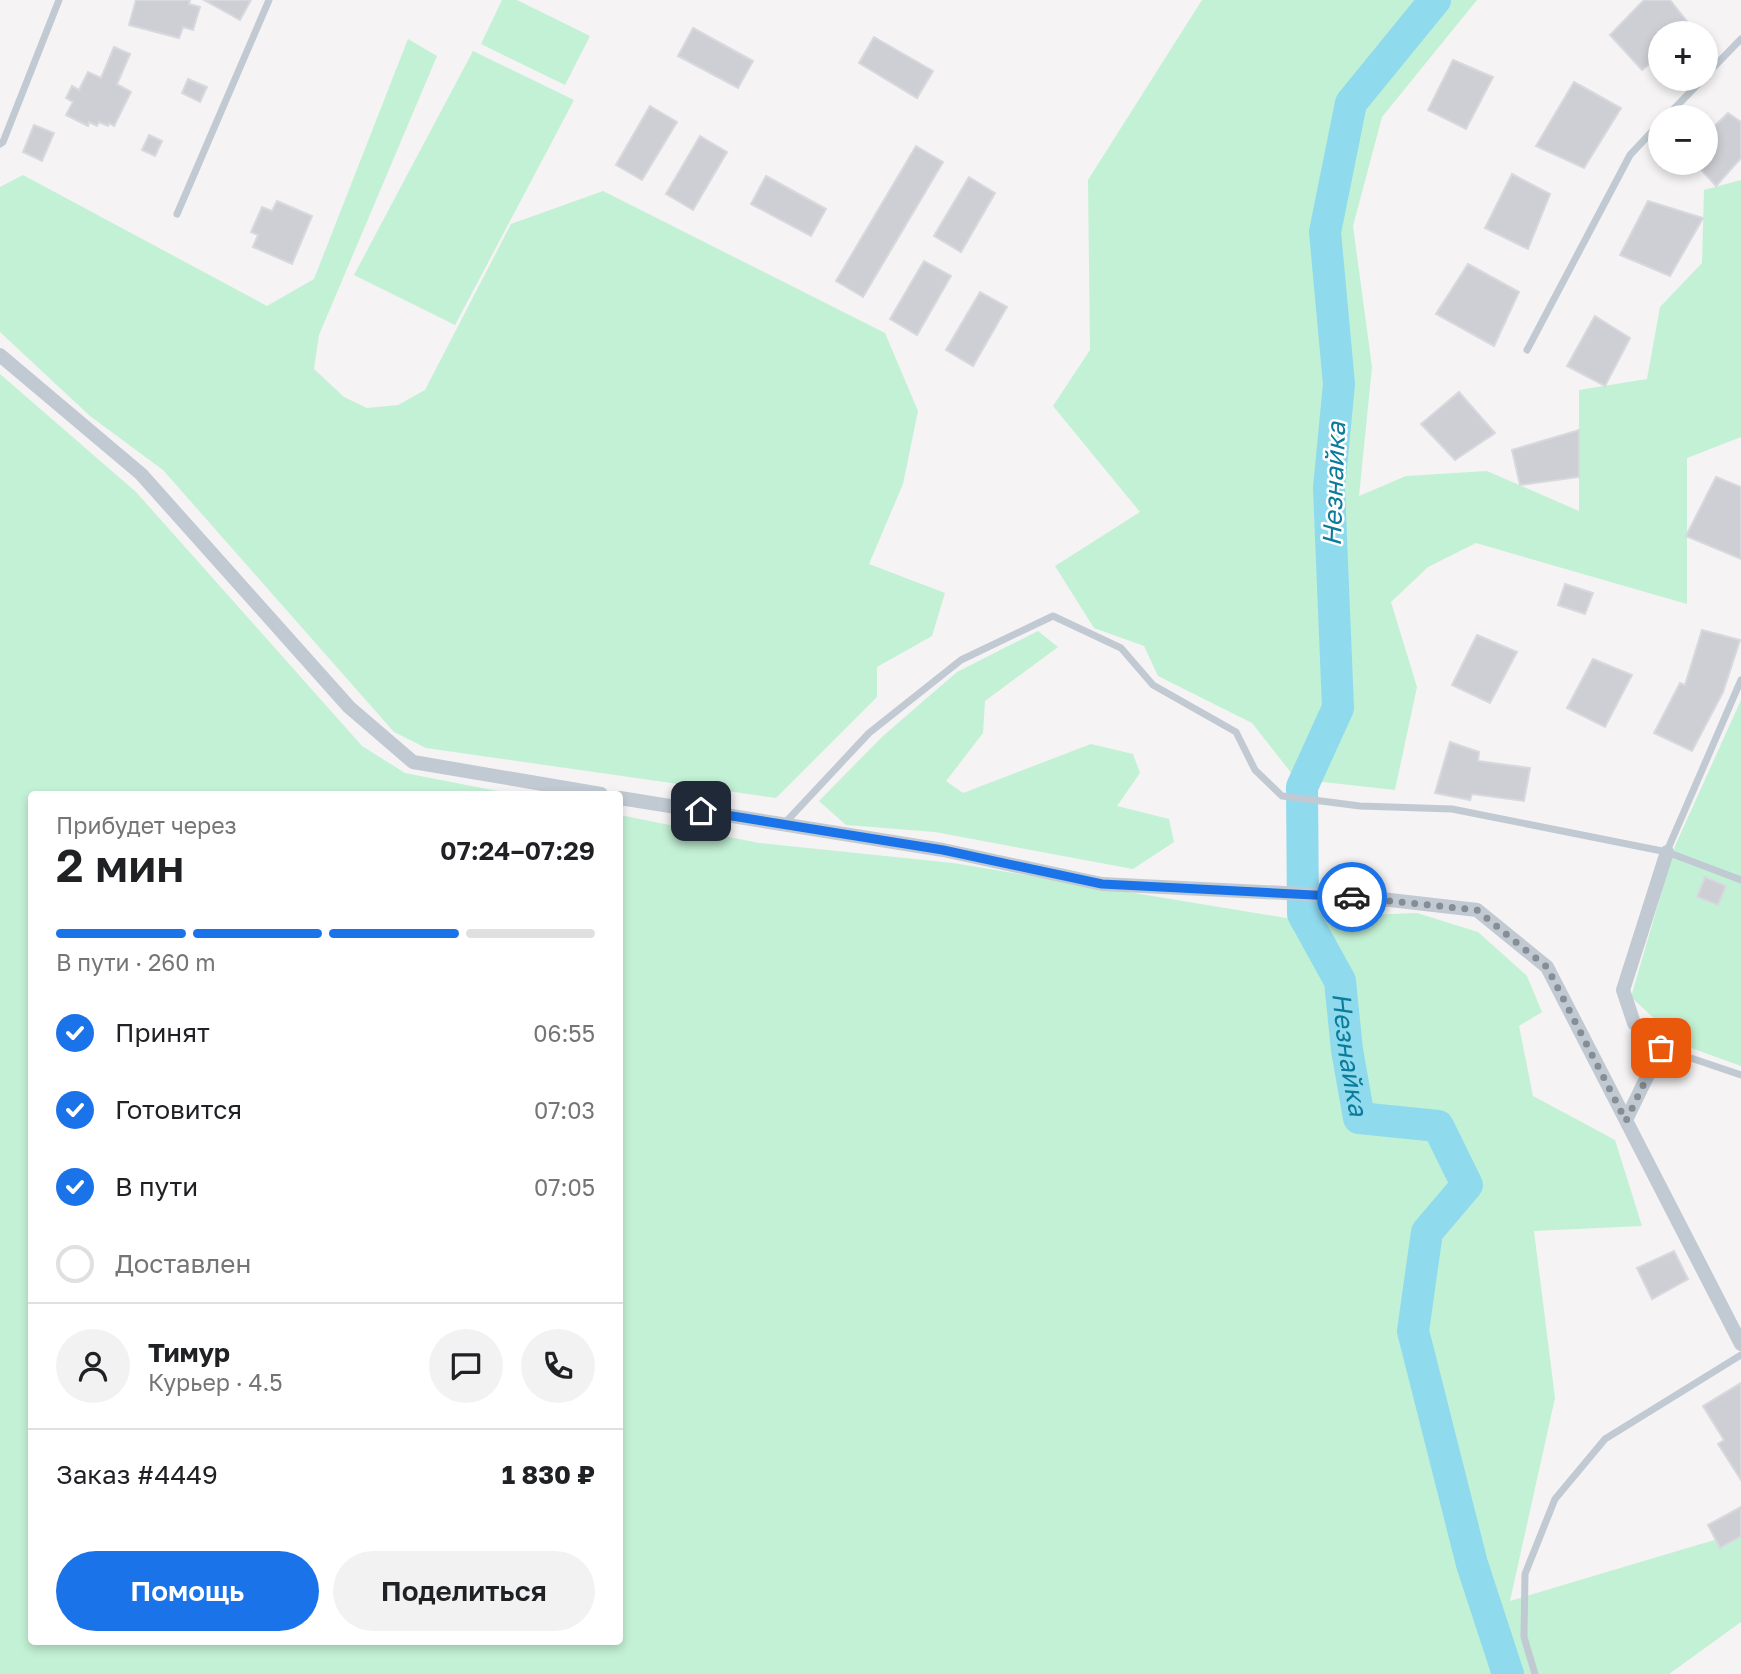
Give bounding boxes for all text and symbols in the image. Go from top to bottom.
map controls [1648,21,1718,175]
button: + [1648,21,1718,91]
button: − [1648,105,1718,175]
water label: Незнайка [1316,420,1351,547]
pin [671,781,731,841]
icon: home [682,792,720,830]
text: Прибудет через [56,811,237,839]
text: 07:24–07:29 [440,835,595,866]
text: 2 мин [56,837,184,892]
courier [1317,862,1387,932]
icon: car [1333,878,1371,916]
text: В пути · 260 m [56,948,216,976]
water label: Незнайка [1326,991,1375,1120]
icon: check [56,1014,94,1052]
text: Принят [115,1017,210,1048]
pin [1631,1018,1691,1078]
text: 06:55 [533,1019,595,1047]
icon: bag [1642,1029,1680,1067]
icon: check [56,1091,94,1129]
text: Готовится [115,1094,242,1125]
text: 07:03 [534,1096,595,1124]
icon: check [56,1168,94,1206]
text: В пути [115,1171,198,1202]
text: 07:05 [534,1173,595,1201]
text: Доставлен [115,1248,251,1279]
button: person [56,1329,130,1403]
button: chat [429,1329,503,1403]
button: phone [521,1329,595,1403]
text: Тимур [148,1337,230,1368]
text: Курьер · 4.5 [148,1368,283,1396]
text: Заказ #4449 [56,1459,218,1490]
text: 1 830 ₽ [502,1459,595,1490]
button: Помощь [56,1551,319,1631]
button: Поделиться [333,1551,595,1631]

